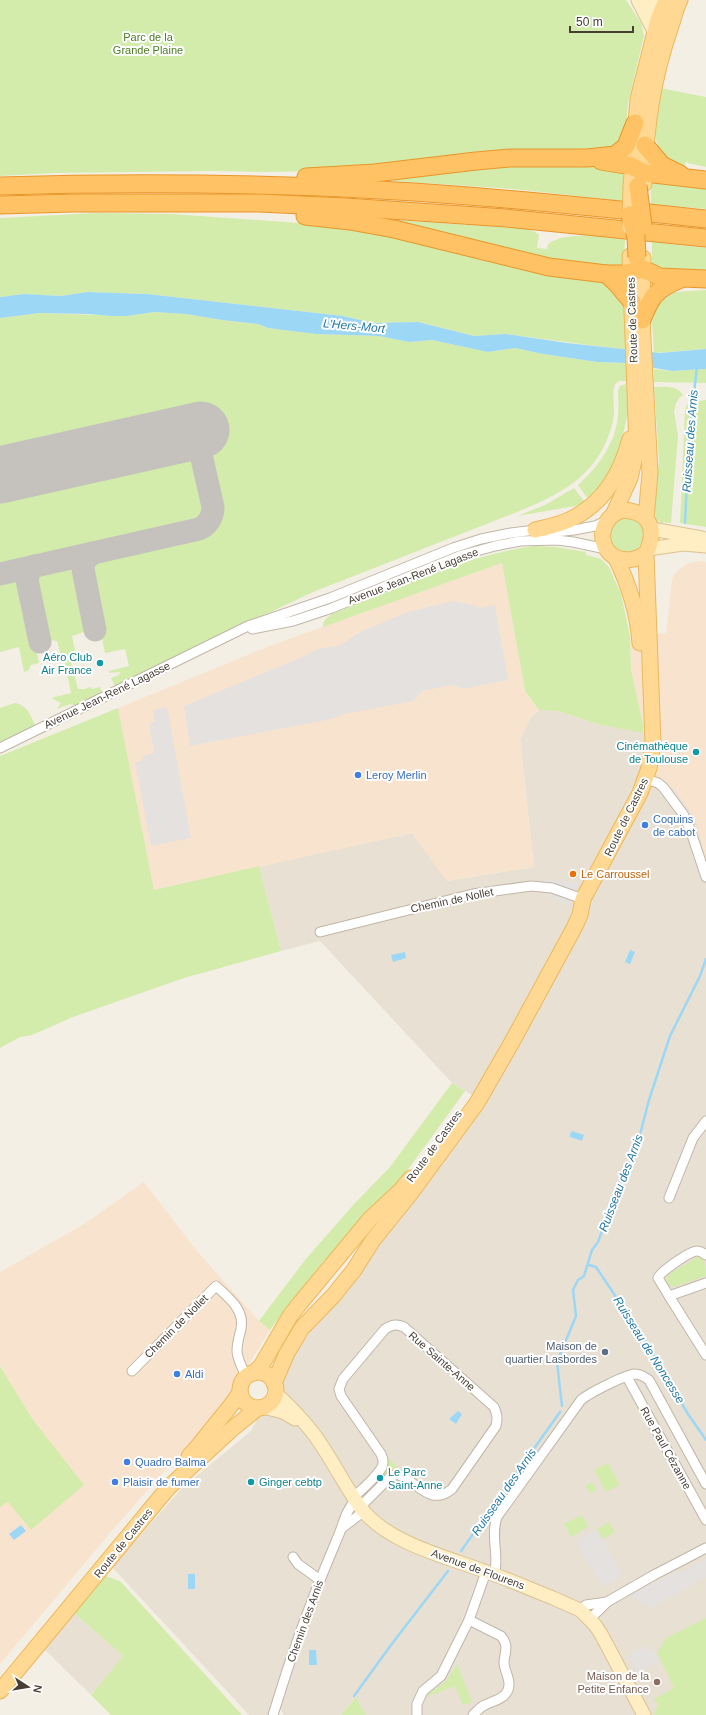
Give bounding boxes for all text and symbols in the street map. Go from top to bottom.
scale bar [570,8,633,34]
text: 50 m [576,15,603,29]
park label: Parc de la Grande Plaine [113,31,183,56]
street label: Route de Castres [624,277,639,363]
water label: L'Hers-Mort [322,316,386,336]
water label: Ruisseau des Arnis [679,389,701,493]
street label: Avenue Jean-René Lagasse [346,546,480,606]
place label: Aéro Club Air France [41,651,92,676]
marker: Aéro Club Air France [95,658,105,668]
street label: Avenue Jean-René Lagasse [42,659,172,731]
place label: Cinémathèque de Toulouse [616,740,688,765]
marker: Cinémathèque de Toulouse [691,747,701,757]
place label: Leroy Merlin [366,769,427,781]
marker: Leroy Merlin [353,770,363,780]
street label: Route de Castres [602,775,650,858]
place label: Coquins de cabot [653,813,695,838]
marker: Coquins de cabot [640,820,650,830]
place label: Le Carroussel [581,868,649,880]
marker: Le Carroussel [568,869,578,879]
street label: Chemin de Nollet [409,885,495,915]
street label: Route de Castres [404,1107,464,1184]
water label: Ruisseau des Arnis [596,1132,646,1234]
street label: Chemin de Nollet [142,1292,210,1360]
water label: Ruisseau de Noncesse [610,1294,688,1406]
street label: Rue Sainte-Anne [406,1329,478,1393]
place label: Maison de quartier Lasbordes [505,1340,597,1365]
marker: Maison de quartier Lasbordes [600,1347,610,1357]
place label: Aldi [185,1368,203,1380]
marker: Aldi [172,1369,182,1379]
street label: Rue Paul Cézanne [638,1405,694,1491]
water label: Ruisseau des Arnis [469,1446,539,1538]
place label: Quadro Balma [135,1456,207,1468]
marker: Quadro Balma [122,1457,132,1467]
place label: Le Parc Saint-Anne [388,1466,442,1491]
marker: Le Parc Saint-Anne [375,1473,385,1483]
place label: Plaisir de fumer [123,1476,200,1488]
place label: Ginger cebtp [259,1476,322,1488]
marker: Plaisir de fumer [110,1477,120,1487]
marker: Ginger cebtp [246,1477,256,1487]
street label: Route de Castres [91,1506,155,1580]
street label: Avenue de Flourens [430,1547,527,1592]
street label: Chemin des Arnis [285,1578,326,1664]
north arrow [8,1667,48,1707]
place label: Maison de la Petite Enfance [577,1670,650,1695]
marker: Maison de la Petite Enfance [652,1677,662,1687]
text: N [31,1684,44,1694]

